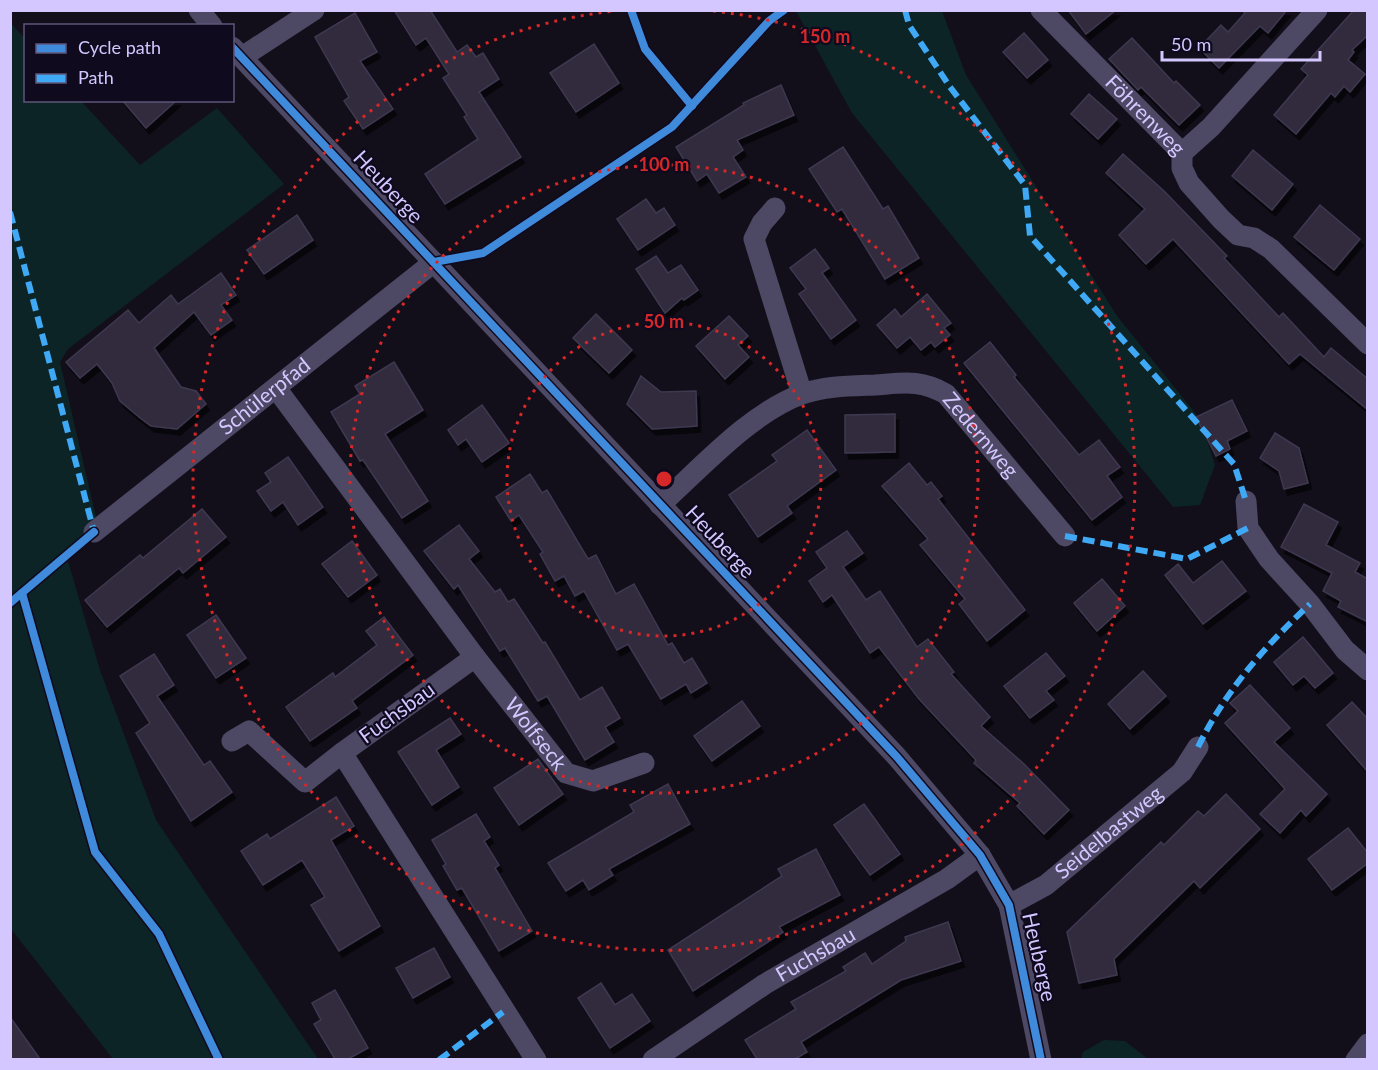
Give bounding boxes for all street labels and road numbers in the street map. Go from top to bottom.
street label: Föhrenweg [1101,69,1191,160]
street label: Heuberge [349,144,429,228]
street label: Schülerpfad [213,351,314,439]
street label: Zedernweg [939,386,1025,482]
street label: Heuberge [681,499,761,583]
street label: Fuchsbau [353,676,439,748]
street label: Wolfseck [500,692,573,775]
street label: Seidelbastweg [1049,779,1167,883]
street label: Heuberge [1018,910,1063,1004]
street label: Fuchsbau [771,921,859,986]

